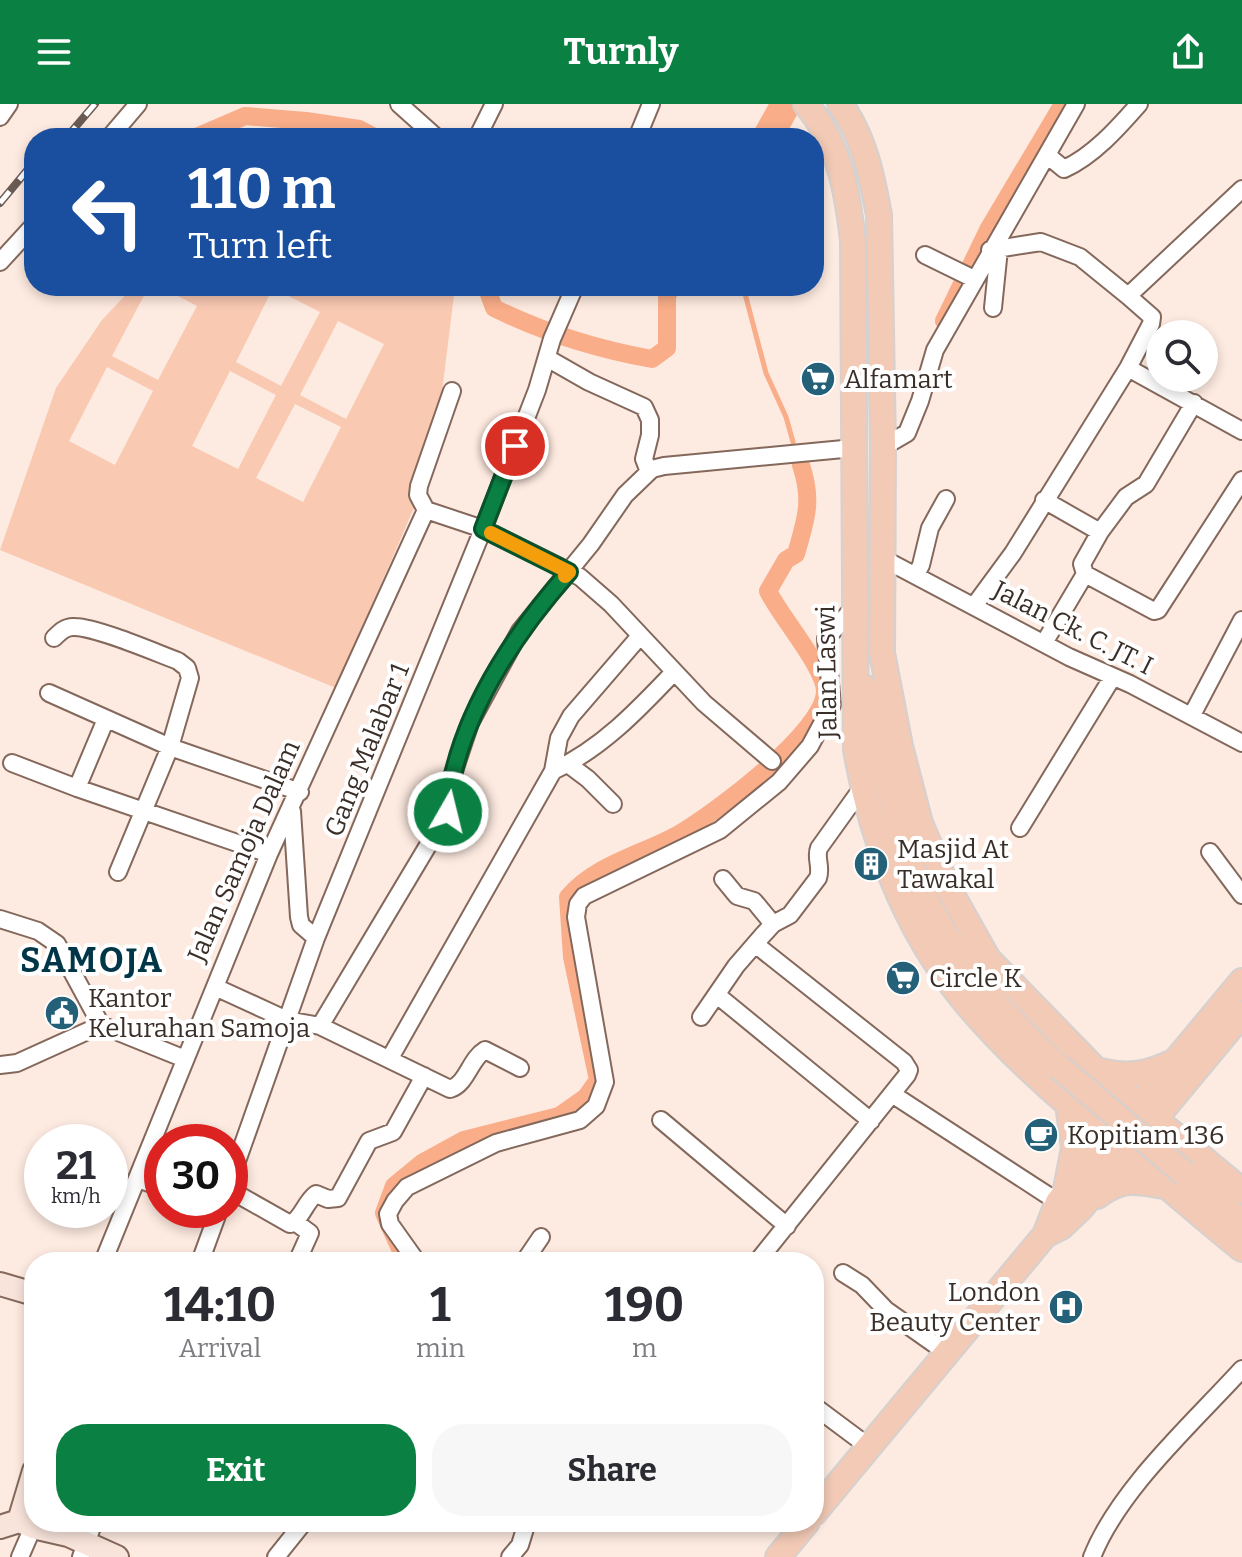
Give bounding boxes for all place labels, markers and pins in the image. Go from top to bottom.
supermarket icon: Alfamart [799,360,837,398]
place label: Alfamart [844,364,953,395]
pin [481,412,549,480]
place label: Masjid At Tawakal [897,834,1009,895]
building icon: Masjid At Tawakal [852,845,890,883]
supermarket icon: Circle K [884,959,922,997]
place label: Circle K [929,963,1022,994]
place label: Kantor Kelurahan Samoja [88,983,310,1044]
public building icon: Kantor Kelurahan Samoja [43,994,81,1032]
cafe icon: Kopitiam 136 [1022,1116,1060,1154]
place label: Kopitiam 136 [1067,1120,1224,1151]
place label: London Beauty Center [869,1277,1041,1338]
hospital icon: London Beauty Center [1047,1288,1085,1326]

